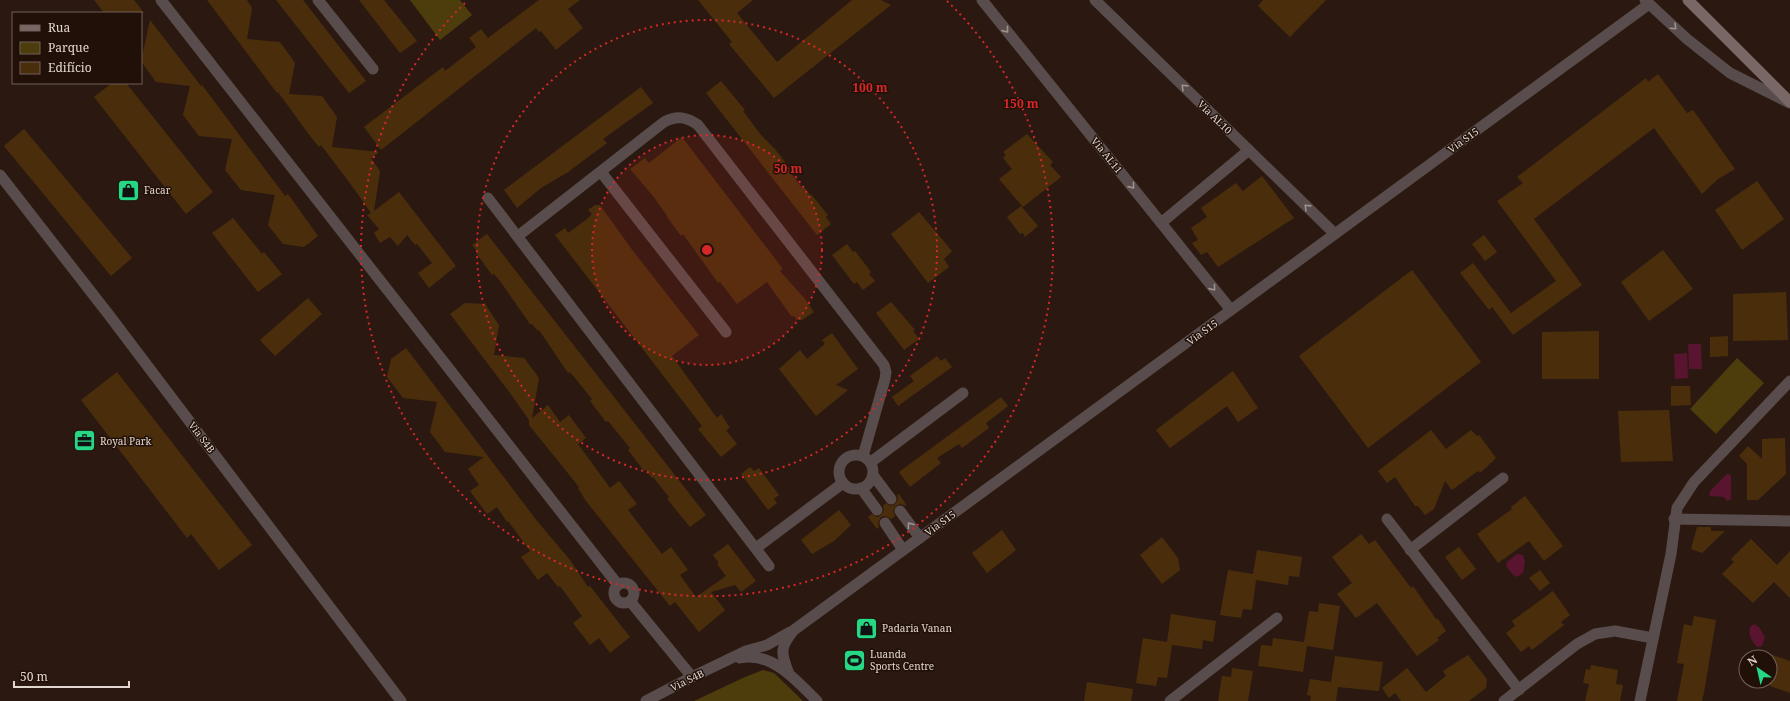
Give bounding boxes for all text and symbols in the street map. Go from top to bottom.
legend [12,12,142,84]
text: Rua [48,19,70,36]
one-way arrow [1669,22,1676,29]
one-way arrow [1002,26,1009,33]
text: Parque [48,39,89,56]
text: Edifício [48,59,92,76]
text: 100 m [852,79,888,96]
one-way arrow [1181,84,1189,92]
text: 150 m [1003,95,1039,112]
street label: Via AL10 [1195,97,1235,137]
street label: Via S15 [1445,124,1481,156]
street label: Via AL11 [1088,134,1126,176]
text: 50 m [774,160,802,177]
shop icon: Facar [116,177,142,203]
one-way arrow [1127,182,1134,189]
place label: Facar [144,183,171,197]
one-way arrow [1304,204,1312,212]
centre of rings [700,243,714,257]
one-way arrow [1208,283,1215,290]
street label: Via S15 [1184,316,1220,348]
street label: Via S4B [186,419,218,455]
office icon: Royal Park [72,428,98,454]
place label: Royal Park [100,434,151,448]
street label: Via S15 [922,507,958,539]
one-way arrow [908,522,915,529]
shop icon: Padaria Vanan [854,615,880,641]
place label: Padaria Vanan [882,621,952,635]
sports icon: Luanda Sports Centre [842,647,868,673]
place label: Luanda Sports Centre [870,647,934,673]
north arrow [1738,649,1778,689]
text: N [1744,651,1760,669]
scale bar [14,663,129,689]
street label: Via S4B [668,666,706,694]
text: 50 m [20,668,48,685]

